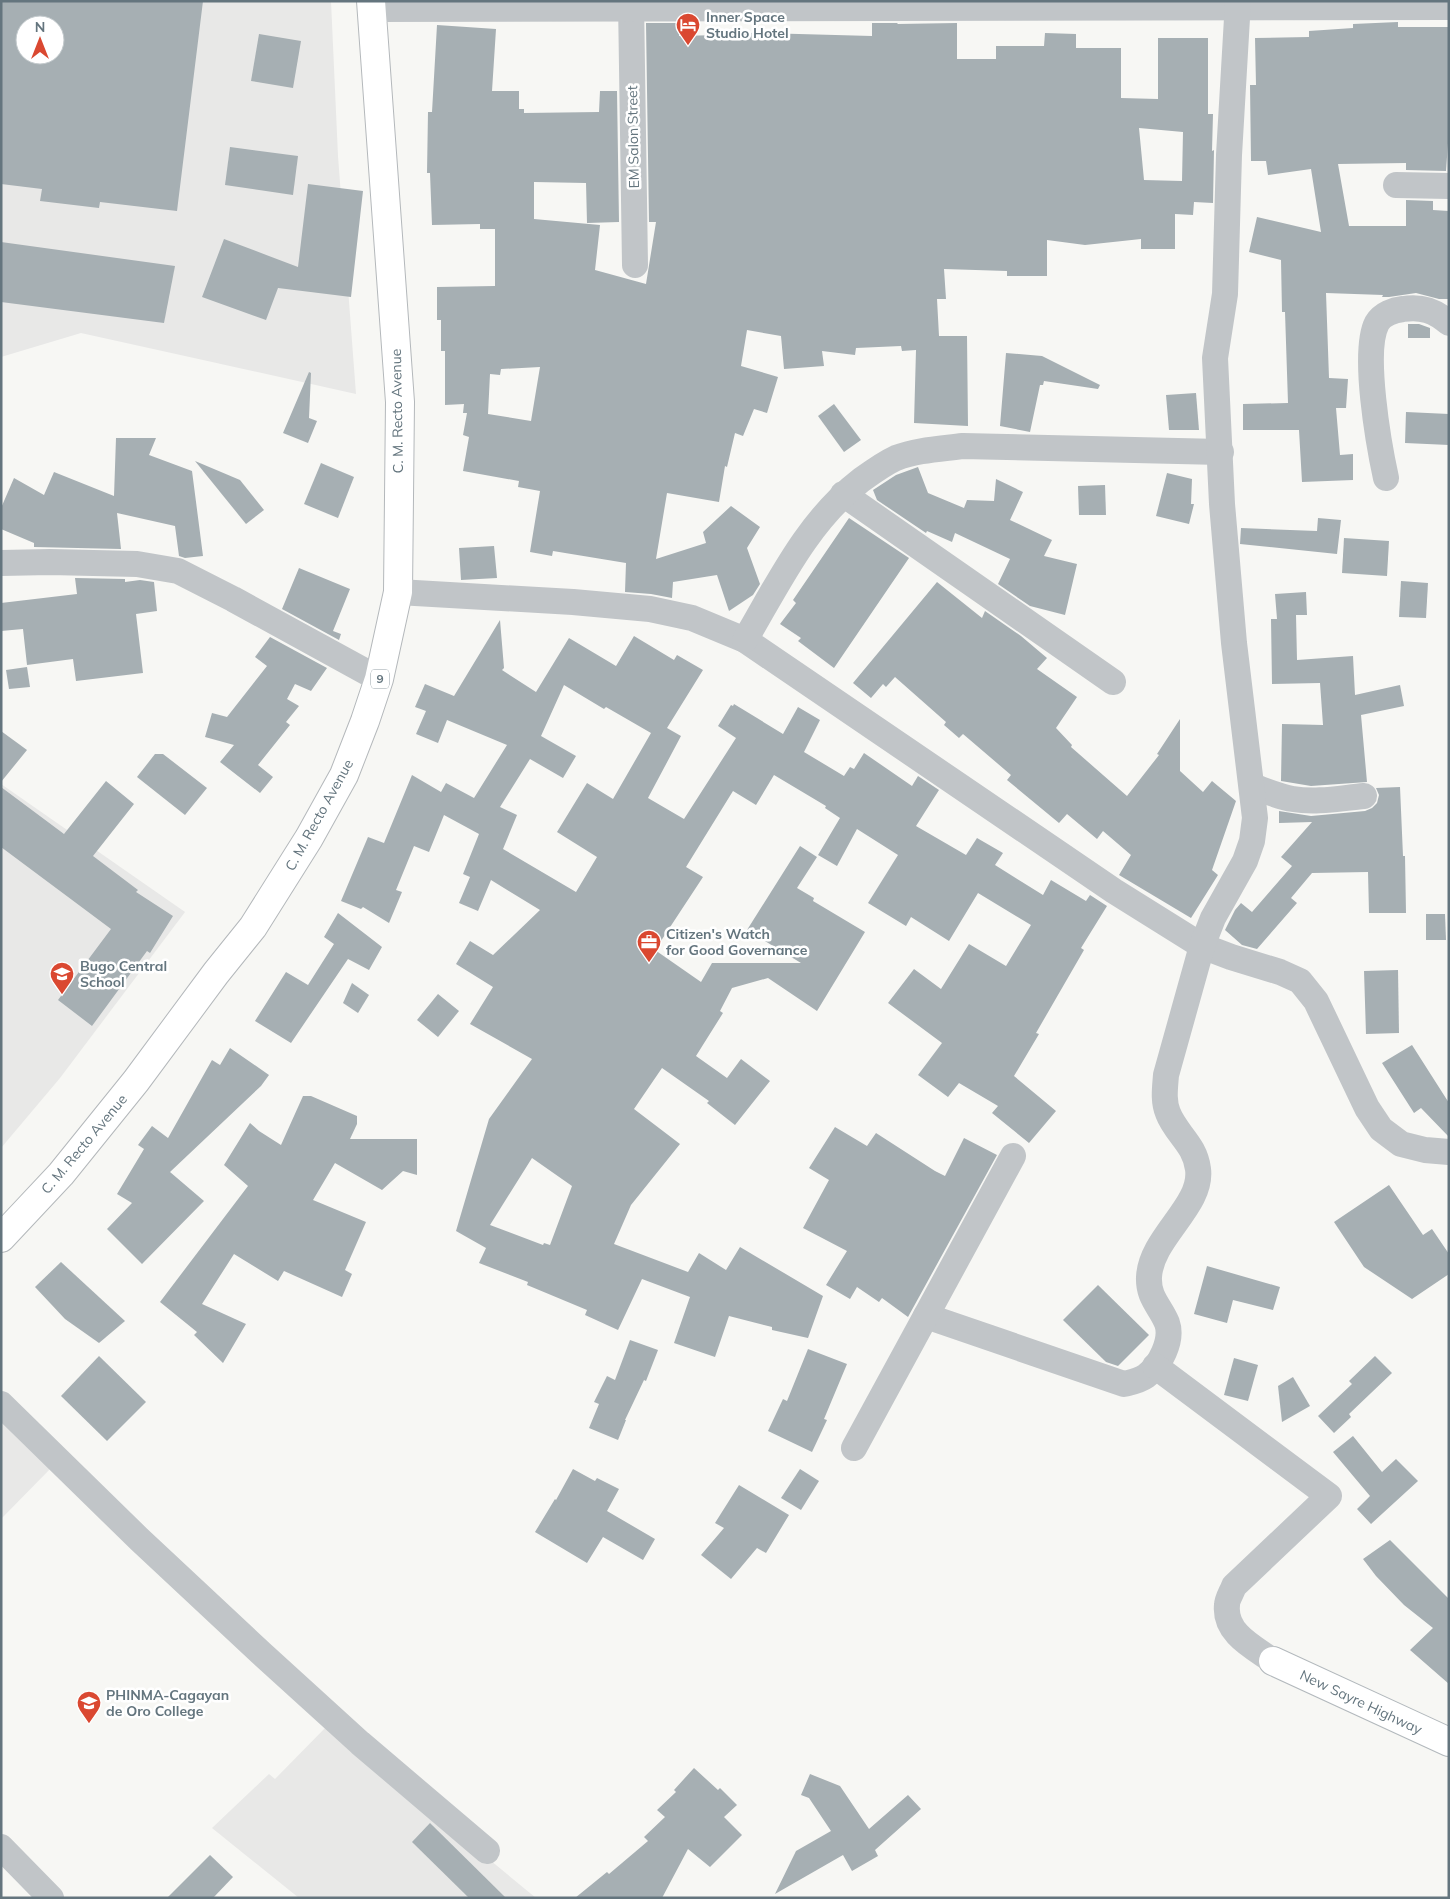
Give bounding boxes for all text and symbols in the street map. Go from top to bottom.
place label: Inner Space Studio Hotel [706,8,789,42]
hotel icon: Inner Space Studio Hotel [675,12,701,46]
north arrow [15,15,65,65]
text: N [35,18,45,36]
street label: EM Salon Street [623,85,643,189]
street label: C. M. Recto Avenue [387,348,407,474]
road number: 9 [371,670,389,689]
street label: C. M. Recto Avenue [281,756,357,874]
place label: Citizen's Watch for Good Governance [666,925,808,959]
office icon: Citizen's Watch for Good Governance [636,929,662,963]
place label: Bugo Central School [80,957,167,991]
school or university icon: Bugo Central School [49,961,75,995]
street label: C. M. Recto Avenue [37,1090,131,1198]
street label: New Sayre Highway [1297,1666,1426,1738]
place label: PHINMA-Cagayan de Oro College [106,1686,229,1720]
school or university icon: PHINMA-Cagayan de Oro College [76,1690,102,1724]

